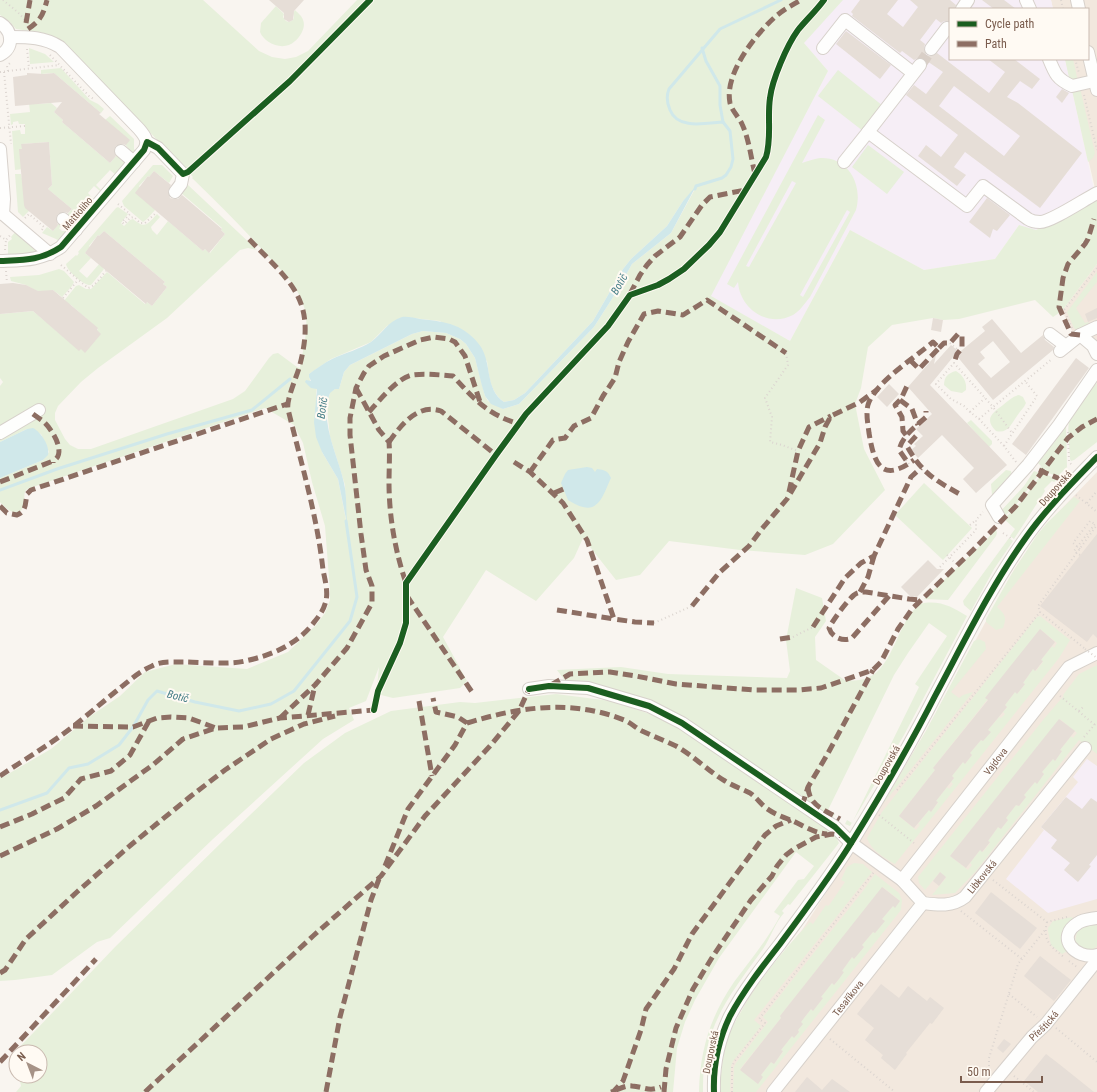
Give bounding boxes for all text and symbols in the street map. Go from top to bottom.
legend [949,8,1089,60]
text: Cycle path [985,17,1035,31]
text: Path [985,37,1007,51]
street label: Mattioliho [60,195,95,232]
water label: Botič [608,272,631,297]
water label: Botič [315,396,330,420]
street label: Doupovská [1037,468,1074,508]
water label: Botič [166,688,190,705]
street label: Doupovská [871,743,902,787]
street label: Vajdova [982,746,1010,777]
street label: Libkovská [965,858,999,896]
street label: Tesaříkova [830,978,866,1018]
street label: Přeštická [1027,1008,1061,1043]
street label: Doupovská [701,1029,720,1075]
north arrow [8,1044,48,1084]
text: N [15,1050,29,1064]
scale bar [961,1058,1042,1084]
text: 50 m [967,1065,991,1079]

